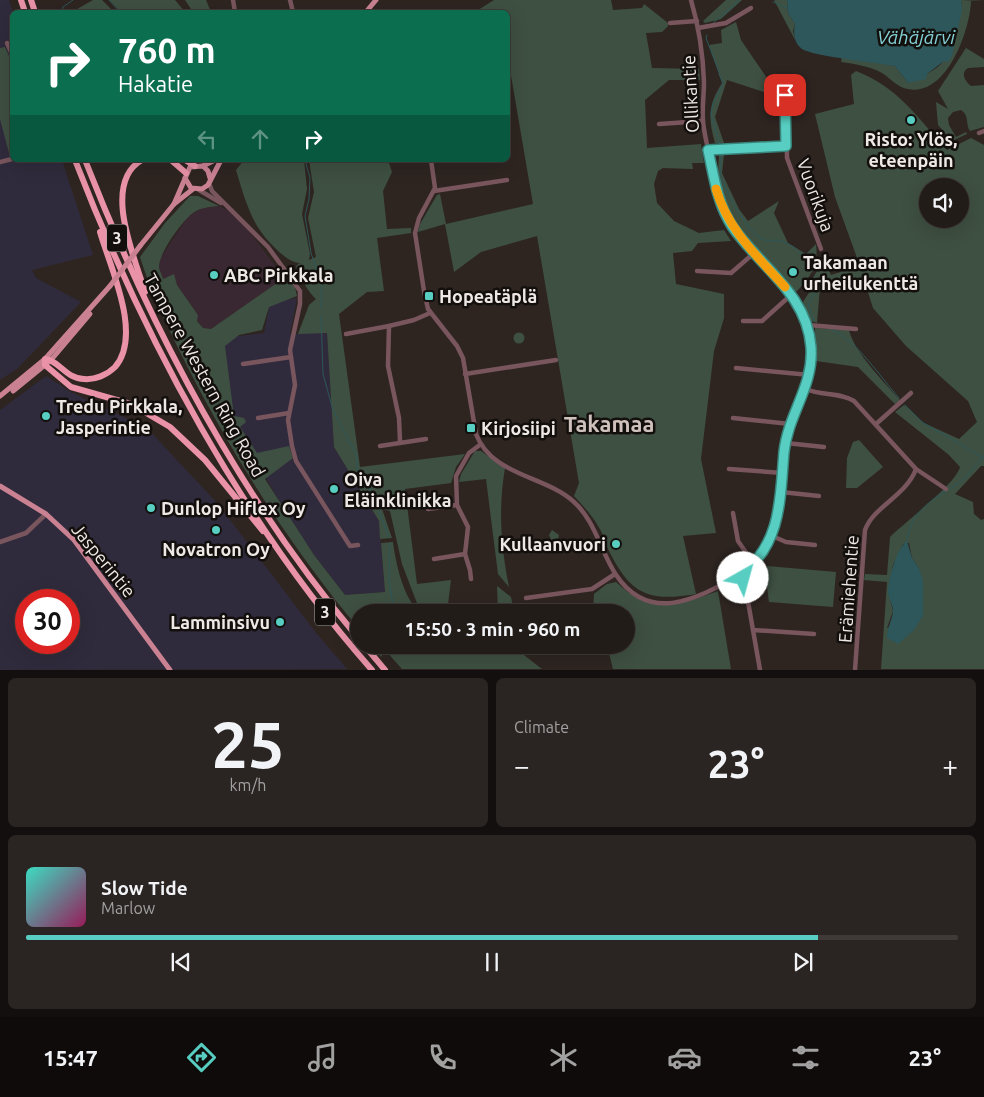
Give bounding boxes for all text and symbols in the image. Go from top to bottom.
water label: Vähäjärvi [877,26,956,48]
icon: right [35,30,100,95]
text: 760 m [118,30,216,70]
street label: Ollikantie [678,55,702,133]
text: Hakatie [118,71,193,96]
pin [764,74,806,116]
icon: arrive [771,81,799,109]
marker: Risto: Ylös, eteenpäin [905,114,917,126]
icon: left [193,125,221,153]
icon: ahead [246,125,274,153]
icon: right [299,125,327,153]
place label: Risto: Ylös, eteenpäin [864,129,958,170]
street label: Vuorikuja [794,156,838,234]
map controls [919,178,969,228]
button: sound [919,178,969,228]
road number: 3 [107,224,127,252]
place label: Takamaan urheilukenttä [803,252,918,293]
place label: ABC Pirkkala [224,265,333,285]
marker: Takamaan urheilukenttä [787,266,799,278]
marker: ABC Pirkkala [208,269,220,281]
street label: Tampere Western Ring Road [141,270,269,480]
place label: Hopeatäplä [439,286,537,306]
marker: Hopeatäplä [423,290,435,302]
place label: Tredu Pirkkala, Jasperintie [56,396,182,437]
marker: Tredu Pirkkala, Jasperintie [40,410,52,422]
district label: Takamaa [564,411,654,436]
place label: Kirjosiipi [481,418,556,438]
marker: Kirjosiipi [465,422,477,434]
place label: Oiva Eläinklinikka [344,469,452,510]
marker: Oiva Eläinklinikka [328,483,340,495]
place label: Dunlop Hiflex Oy [161,498,306,518]
marker: Dunlop Hiflex Oy [145,502,157,514]
street label: Jasperintie [68,519,140,601]
marker: Novatron Oy [210,524,222,536]
place label: Kullaanvuori [500,534,606,554]
street label: Erämiehentie [834,534,862,644]
marker: Kullaanvuori [610,538,622,550]
place label: Novatron Oy [162,539,270,559]
position arrow [716,551,768,603]
speed limit sign: 30 [15,589,80,654]
road number: 3 [315,598,335,626]
place label: Lamminsivu [170,612,270,632]
marker: Lamminsivu [274,616,286,628]
text: 15:50 · 3 min · 960 m [405,618,580,640]
text: 25 [211,707,285,780]
text: Climate [514,718,569,736]
text: 23° [708,743,764,785]
text: − [514,750,530,781]
text: + [942,750,958,781]
text: km/h [230,776,266,794]
text: Slow Tide [101,877,188,899]
text: Marlow [101,899,155,917]
icon: previous [167,948,195,976]
icon: pause [478,948,506,976]
icon: next [789,948,817,976]
icon: directions [184,1040,219,1075]
icon: music [305,1040,340,1075]
icon: phone [425,1040,460,1075]
icon: climate [546,1040,581,1075]
icon: car [667,1040,702,1075]
icon: filters [788,1040,823,1075]
text: 15:47 [43,1045,98,1070]
text: 23° [908,1045,941,1070]

